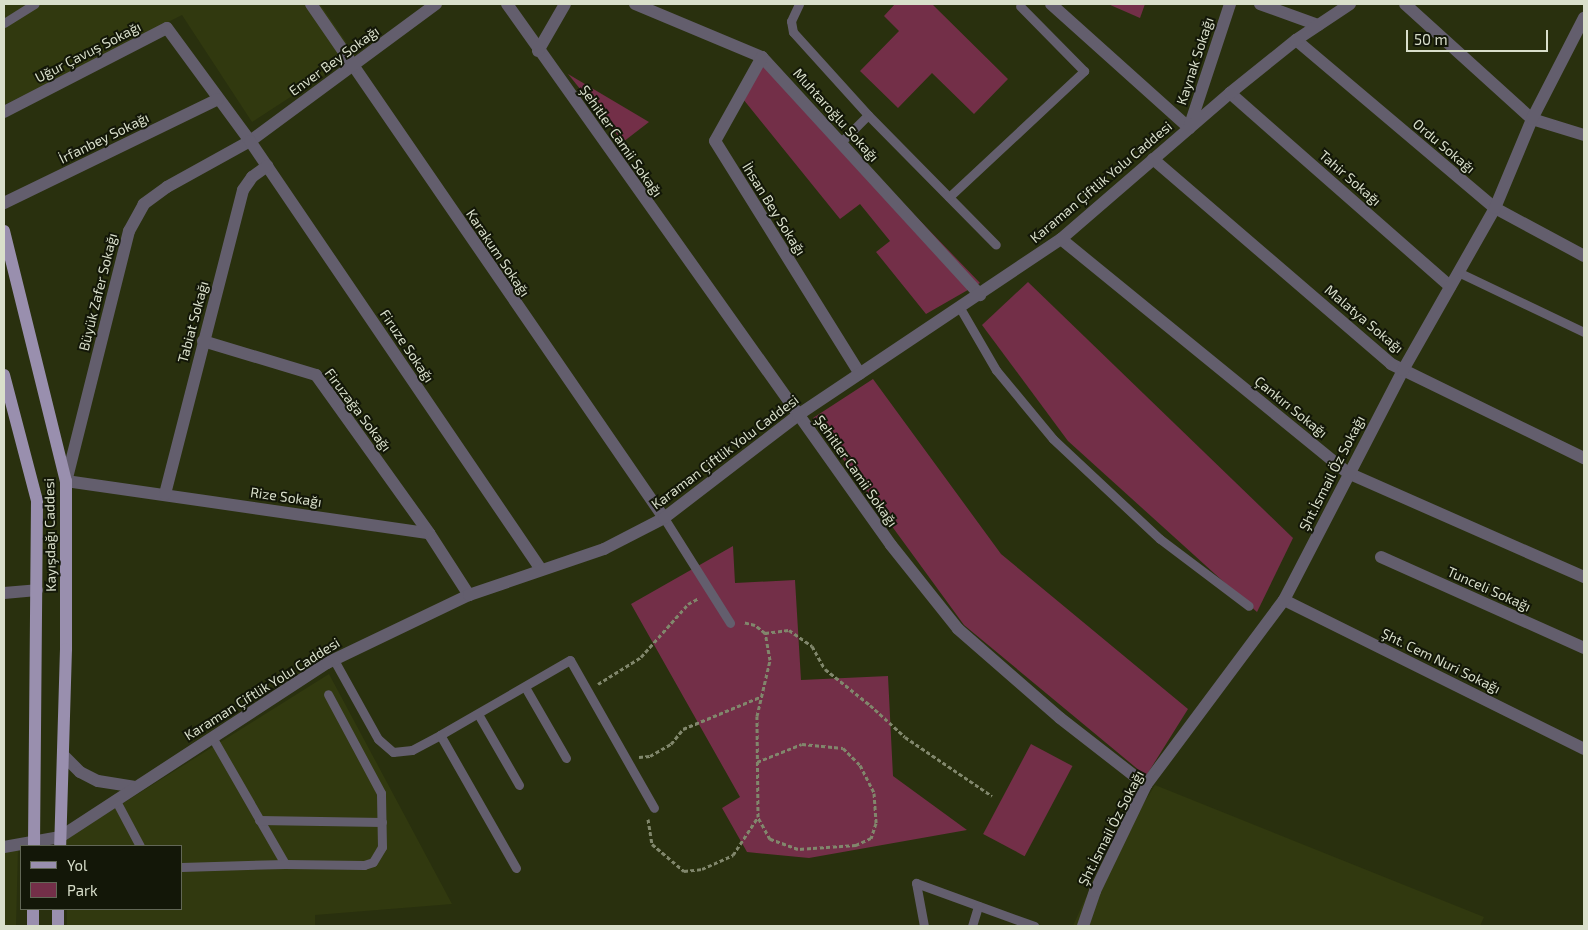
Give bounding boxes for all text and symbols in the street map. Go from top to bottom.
street label: Kaynak Sokağı [1173,15,1217,107]
street label: Uğur Çavuş Sokağı [32,18,144,86]
scale bar [1408,20,1550,52]
street label: Enver Bey Sokağı [285,22,383,100]
text: 50 m [1414,30,1448,48]
street label: Muhtaroğlu Sokağı [790,65,882,165]
street label: Şehitler Camii Sokağı [576,82,666,200]
street label: İrfanbey Sokağı [56,109,152,167]
street label: Ordu Sokağı [1410,115,1478,177]
street label: Karaman Çiftlik Yolu Caddesi [1026,118,1176,246]
street label: Tahir Sokağı [1316,146,1384,210]
street label: İhsan Bey Sokağı [739,159,809,259]
street label: Karakum Sokağı [463,206,533,300]
street label: Büyük Zafer Sokağı [75,231,121,353]
street label: Tabiat Sokağı [174,279,212,365]
street label: Malatya Sokağı [1321,281,1407,357]
street label: Firuze Sokağı [376,306,438,386]
street label: Firuzağa Sokağı [321,365,395,455]
street label: Çankırı Sokağı [1251,373,1331,441]
street label: Karaman Çiftlik Yolu Caddesi [648,391,802,513]
street label: Şehitler Camii Sokağı [811,412,901,530]
street label: Şht.İsmail Öz Sokağı [1296,412,1368,534]
street label: Kayışdağı Caddesi [41,478,59,592]
street label: Rize Sokağı [249,484,323,510]
street label: Tunceli Sokağı [1445,563,1533,615]
street label: Şht. Cem Nuri Sokağı [1379,625,1503,697]
street label: Karaman Çiftlik Yolu Caddesi [181,634,343,744]
street label: Şht.İsmail Öz Sokağı [1075,767,1147,889]
legend [20,845,182,910]
text: Yol [67,856,88,874]
text: Park [67,881,98,899]

